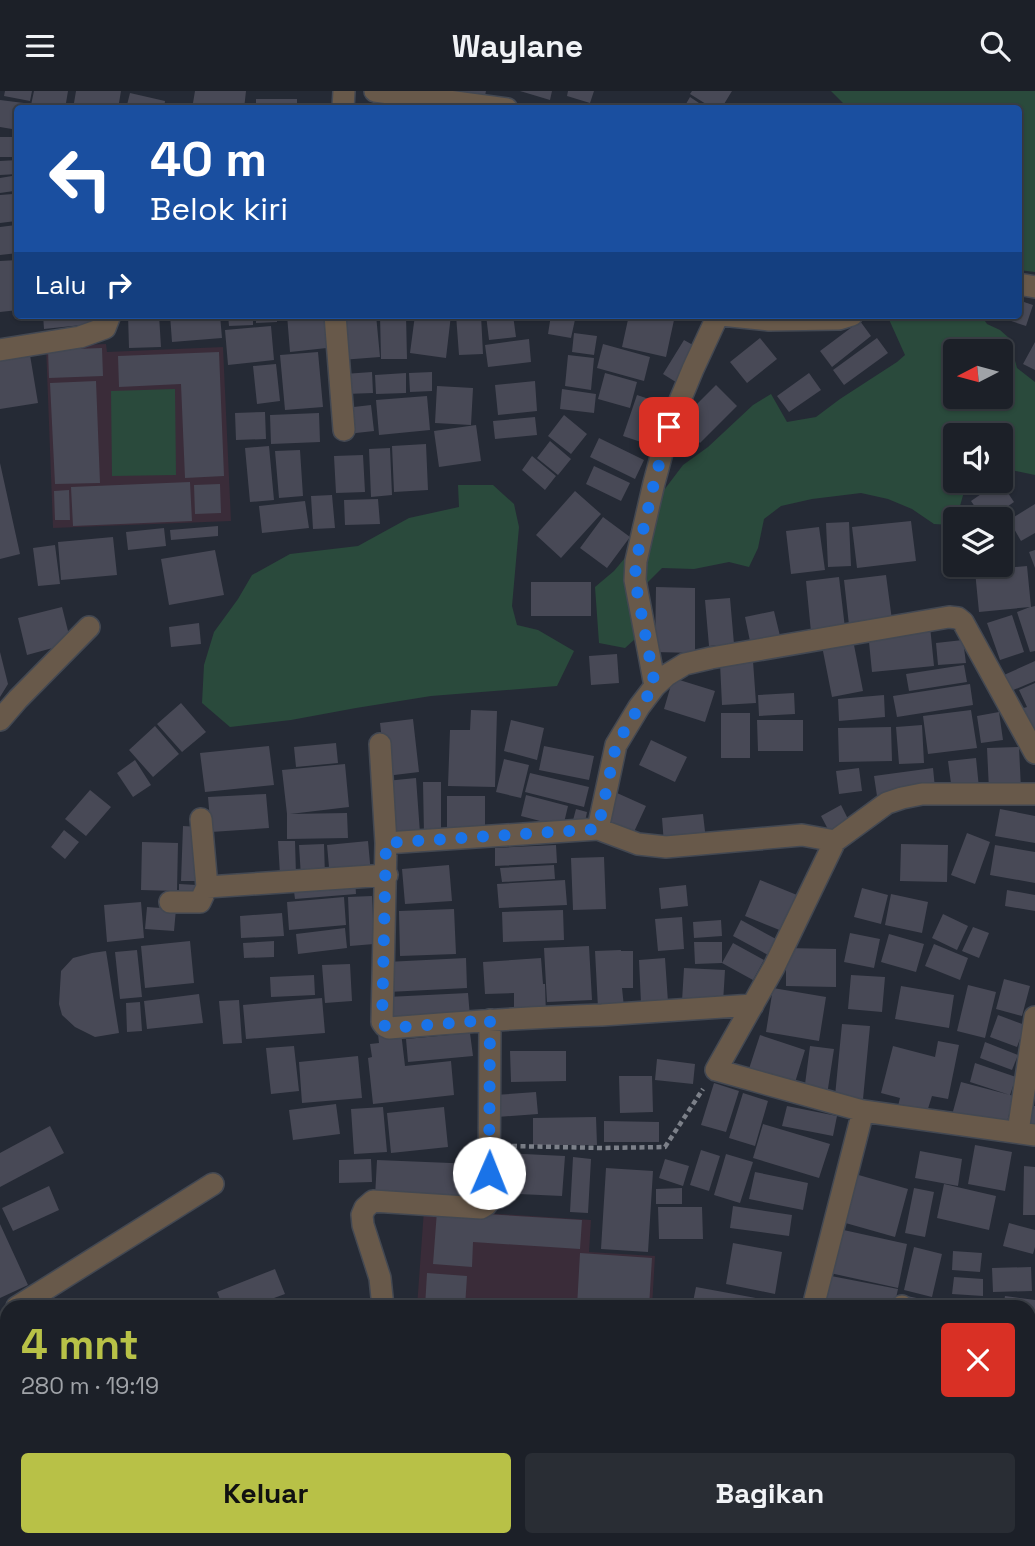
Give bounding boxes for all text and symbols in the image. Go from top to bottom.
text: Waylane [452,26,583,66]
icon: menu [21,27,59,65]
icon: search [976,27,1014,65]
text: 40 m [150,128,267,190]
icon: left [35,133,126,224]
text: Belok kiri [150,189,288,229]
icon: right [100,266,138,304]
text: Lalu [35,268,86,302]
north arrow [943,339,1013,409]
map controls [943,339,1013,577]
pin [639,397,699,457]
icon: arrive [650,408,688,446]
button: sound [943,423,1013,493]
button: layers [943,507,1013,577]
position arrow [452,1136,526,1210]
text: 4 mnt [21,1318,139,1371]
button: close [941,1323,1015,1397]
text: 280 m · 19:19 [21,1371,159,1401]
button: Keluar [21,1453,511,1533]
button: Bagikan [525,1453,1015,1533]

